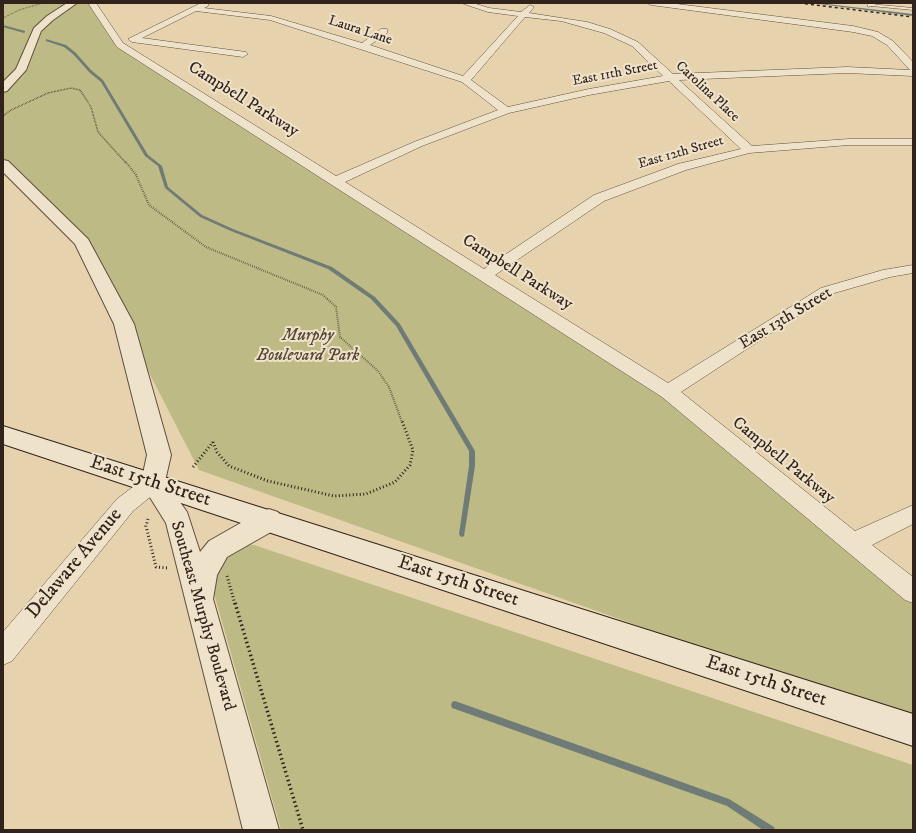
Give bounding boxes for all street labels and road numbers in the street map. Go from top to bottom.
street label: Laura Lane [326,13,394,49]
street label: Campbell Parkway [184,58,302,142]
street label: East 11th Street [571,58,659,90]
street label: Carolina Place [672,58,742,126]
street label: East 12th Street [636,133,726,173]
street label: Campbell Parkway [458,231,576,315]
street label: East 13th Street [736,283,836,355]
street label: Campbell Parkway [727,413,839,509]
street label: East 15th Street [87,451,213,513]
street label: Delaware Avenue [22,504,128,624]
street label: Southeast Murphy Boulevard [165,519,239,713]
street label: East 15th Street [395,551,521,613]
street label: East 15th Street [703,651,829,713]

